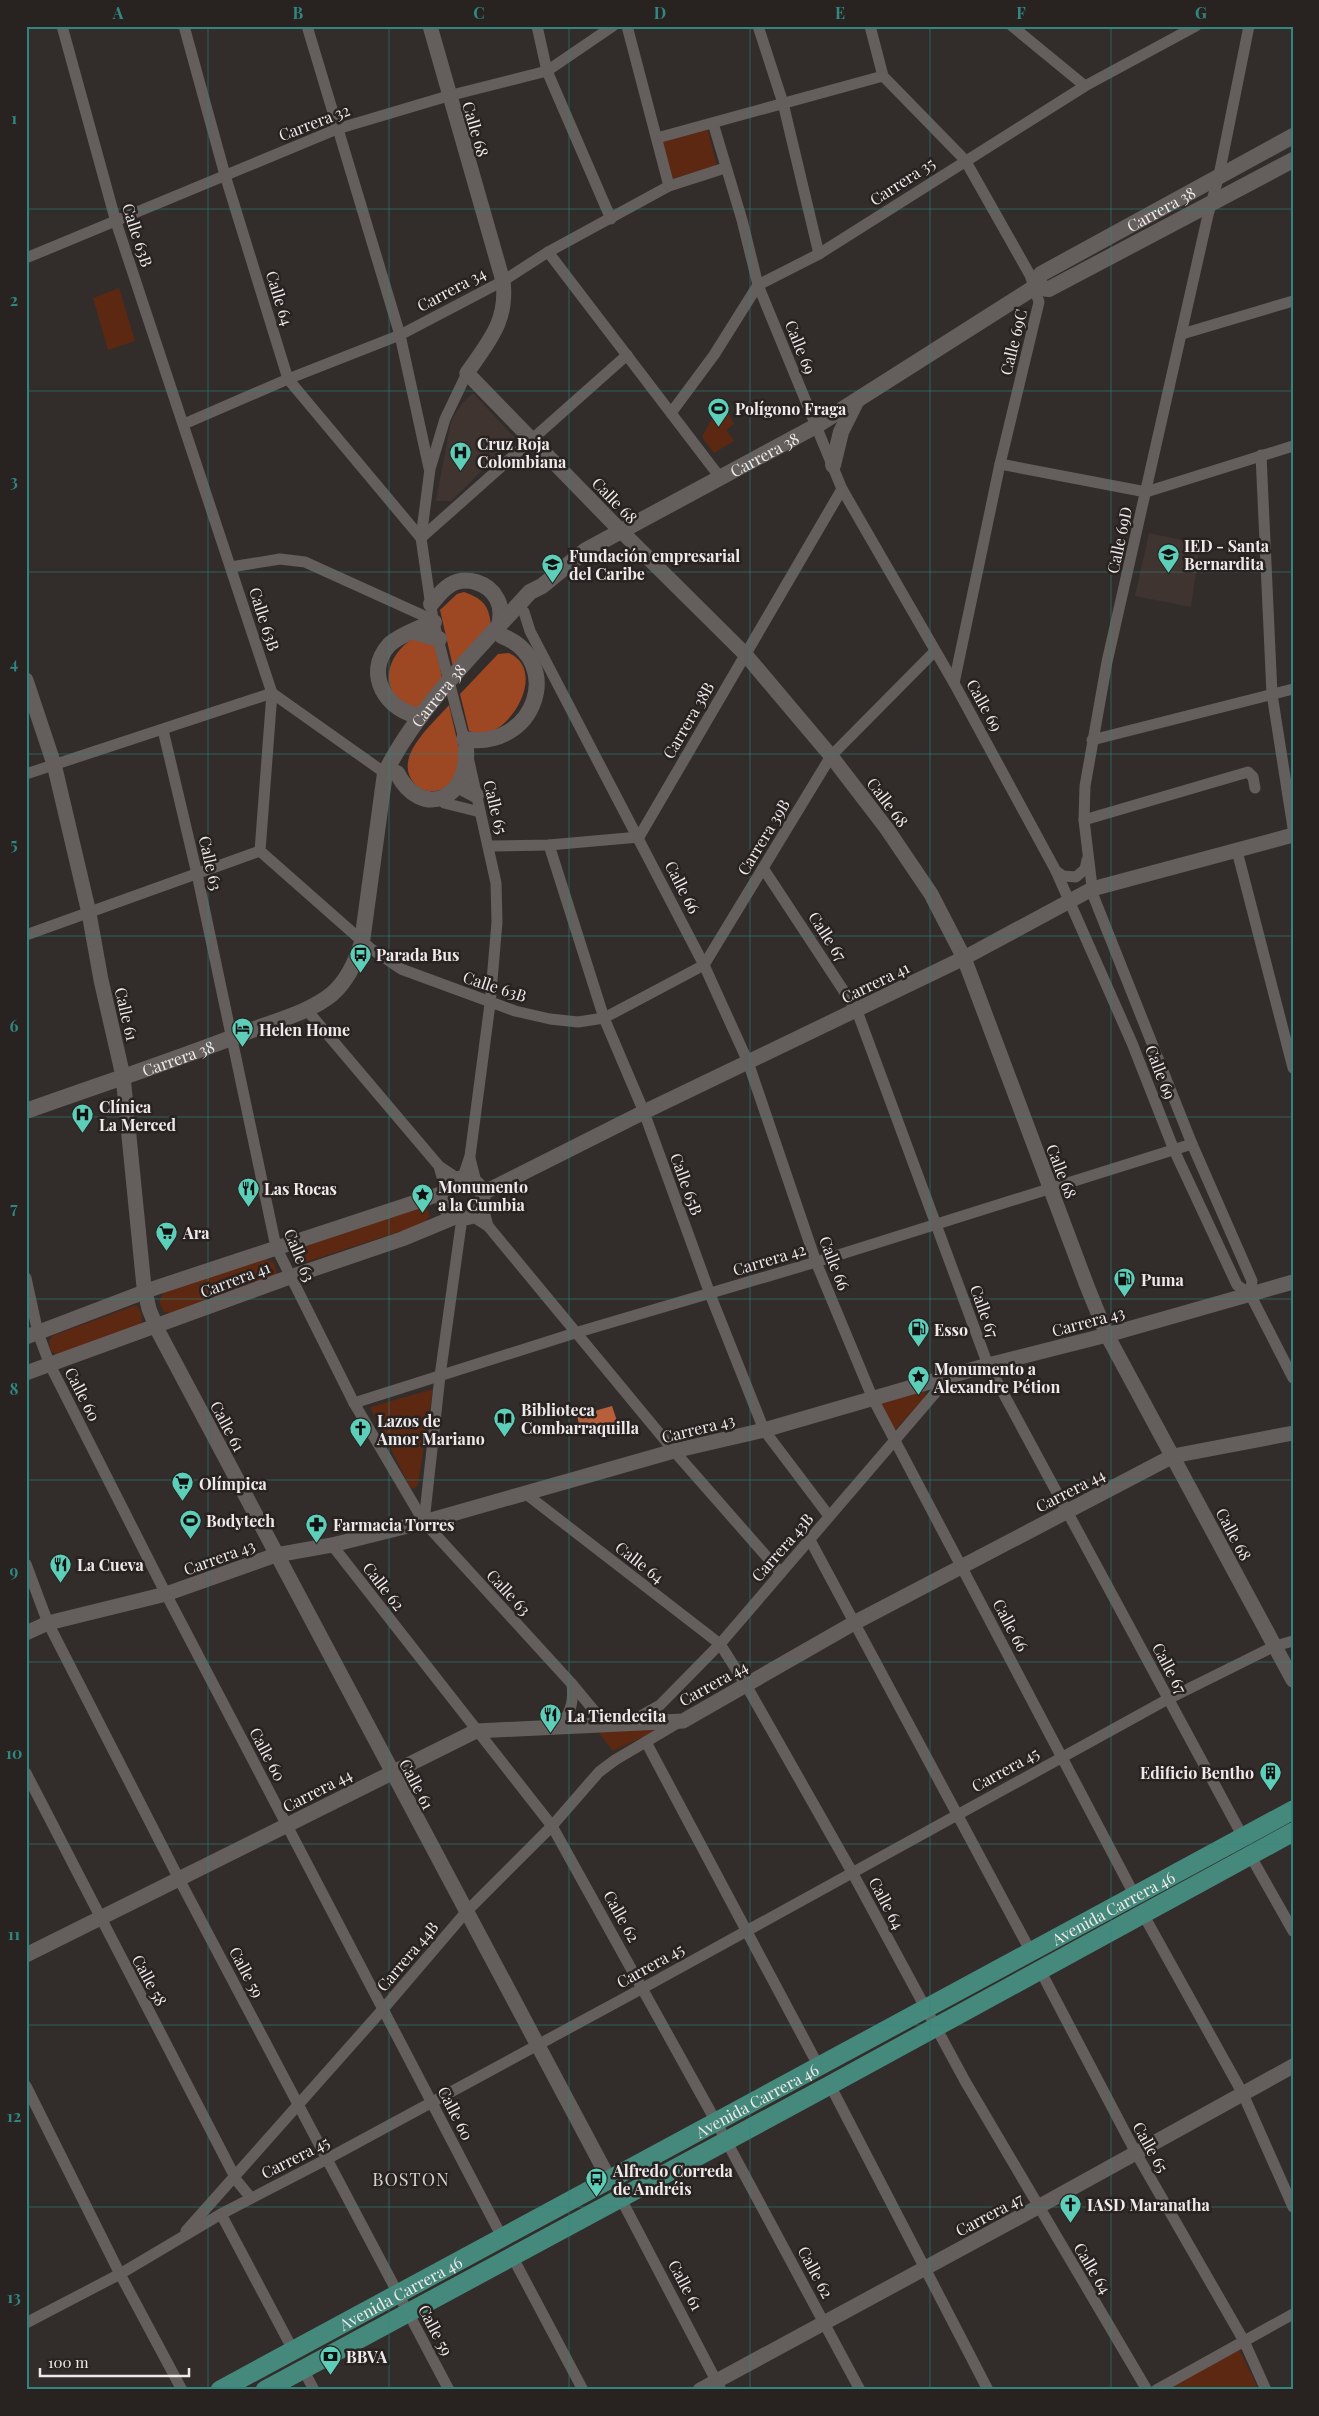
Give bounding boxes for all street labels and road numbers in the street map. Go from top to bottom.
street label: Carrera 32 [275,99,353,145]
street label: Calle 68 [458,99,494,159]
street label: Carrera 35 [865,152,939,210]
street label: Carrera 38 [1122,181,1199,236]
street label: Calle 63B [118,201,158,269]
street label: Carrera 34 [413,262,489,316]
street label: Calle 64 [262,268,298,328]
street label: Calle 69C [995,307,1031,377]
street label: Calle 69 [781,317,821,377]
street label: Carrera 38 [726,427,802,481]
street label: Calle 68 [588,472,642,528]
street label: Calle 69D [1102,505,1136,575]
street label: Calle 63B [245,585,285,653]
street label: Carrera 38 [406,659,470,731]
street label: Calle 69 [962,675,1008,735]
street label: Carrera 38B [658,678,718,762]
street label: Calle 68 [863,773,913,831]
street label: Calle 65 [479,778,513,836]
street label: Carrera 39B [732,795,794,879]
street label: Calle 63 [195,834,227,892]
street label: Calle 66 [661,857,705,917]
street label: Calle 67 [804,907,852,965]
street label: Carrera 41 [837,956,913,1008]
street label: Calle 63B [461,966,529,1006]
street label: Calle 61 [111,985,143,1043]
street label: Carrera 38 [139,1035,217,1080]
street label: Calle 69 [1141,1042,1181,1102]
street label: Calle 68 [1042,1141,1082,1201]
street label: Calle 65B [666,1150,708,1218]
street label: Calle 63 [280,1225,320,1285]
street label: Calle 66 [815,1233,855,1293]
street label: Carrera 42 [730,1238,808,1280]
street label: Carrera 41 [197,1256,273,1302]
street label: Calle 67 [966,1282,1004,1341]
street label: Carrera 43 [1049,1301,1127,1341]
street label: Calle 60 [60,1363,106,1425]
street label: Calle 61 [206,1397,250,1455]
street label: Carrera 43 [659,1409,737,1447]
street label: Carrera 44 [1032,1464,1108,1516]
street label: Calle 68 [1211,1504,1257,1564]
street label: Carrera 43B [746,1508,818,1586]
street label: Carrera 43 [180,1534,258,1580]
street label: Calle 64 [611,1536,669,1588]
street label: Calle 62 [358,1557,410,1615]
street label: Calle 63 [482,1565,536,1619]
street label: Calle 66 [988,1595,1034,1655]
street label: Calle 67 [1148,1639,1192,1698]
street label: Carrera 44 [675,1656,751,1710]
street label: Calle 60 [245,1723,291,1785]
street label: Carrera 45 [968,1742,1042,1796]
street label: Calle 61 [395,1755,439,1813]
street label: Carrera 44 [279,1764,355,1816]
street label: Avenida Carrera 46 [1047,1866,1178,1950]
street label: Calle 64 [865,1873,910,1933]
street label: Calle 62 [599,1886,645,1946]
street label: Carrera 44B [372,1917,442,1995]
street label: Carrera 45 [613,1938,687,1992]
street label: Calle 59 [225,1943,269,2001]
street label: Calle 58 [128,1951,172,2009]
street label: Avenida Carrera 46 [690,2058,822,2142]
street label: Calle 60 [433,2082,479,2144]
street label: Calle 65 [1128,2118,1174,2176]
street label: Carrera 45 [257,2131,333,2183]
street label: Carrera 47 [952,2187,1027,2241]
street label: Calle 64 [1070,2238,1117,2298]
street label: Calle 62 [794,2242,838,2302]
street label: Avenida Carrera 46 [334,2251,466,2335]
street label: Calle 61 [664,2256,708,2314]
street label: Calle 59 [414,2301,458,2359]

